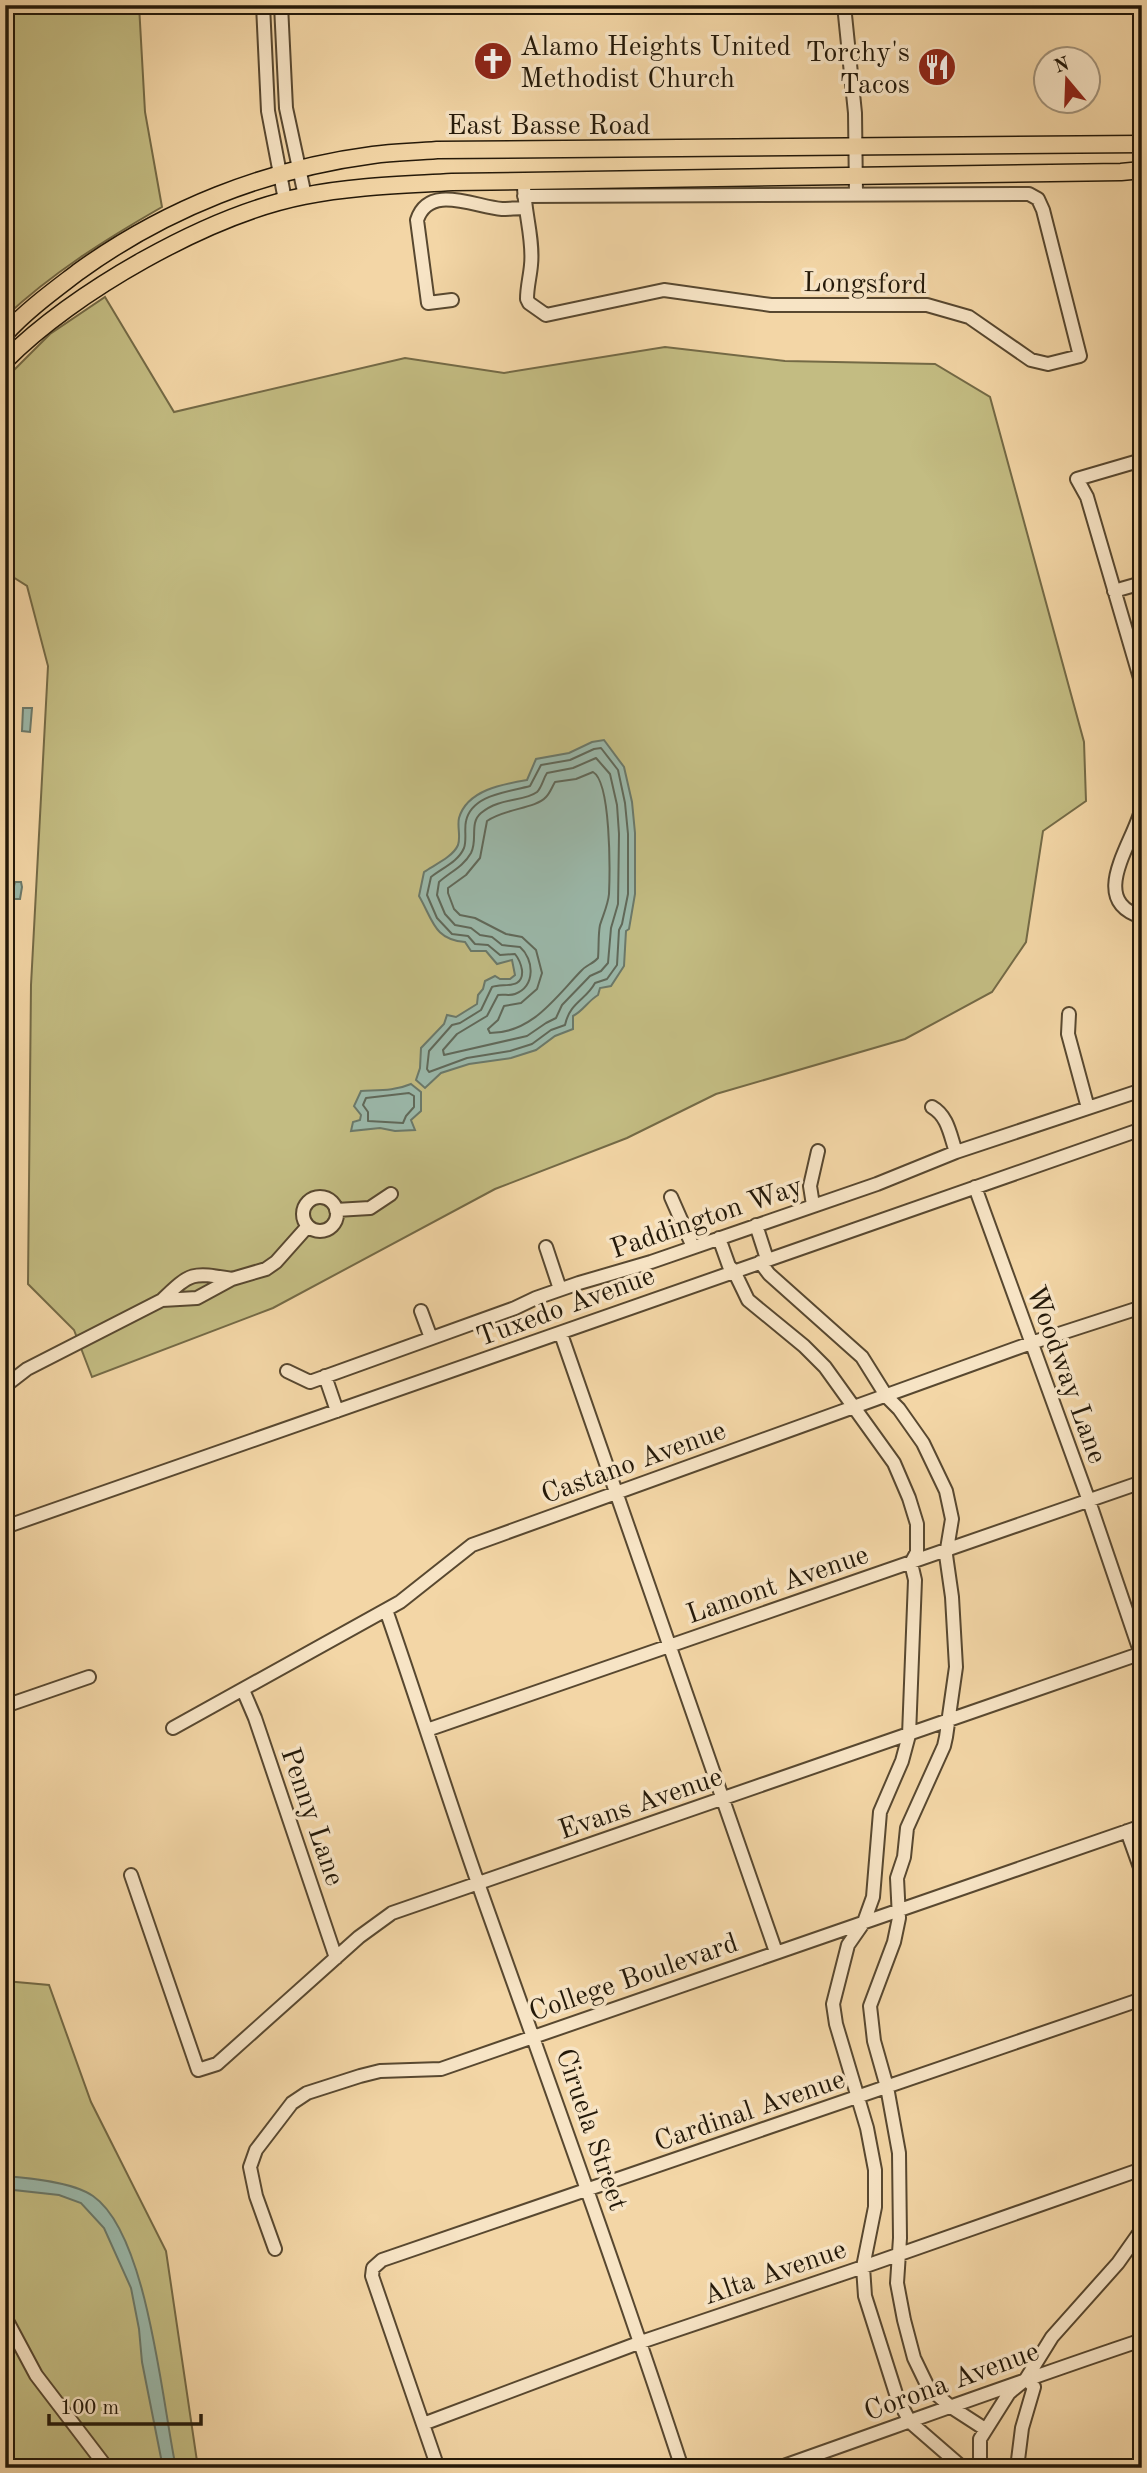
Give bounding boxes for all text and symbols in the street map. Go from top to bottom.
place label: Alamo Heights United Methodist Church [520,34,791,94]
church icon: Alamo Heights United Methodist Church [472,40,514,82]
place label: Torchy's Tacos [805,40,910,100]
restaurant icon: Torchy's Tacos [916,46,958,88]
north arrow [1032,46,1102,116]
text: N [1052,55,1073,78]
street label: East Basse Road [447,113,651,141]
street label: Longsford [803,270,927,300]
street label: Paddington Way [607,1173,807,1265]
street label: Tuxedo Avenue [473,1263,659,1353]
street label: Woodway Lane [1020,1282,1110,1468]
street label: Castano Avenue [538,1417,730,1510]
street label: Lamont Avenue [683,1542,873,1630]
street label: Penny Lane [274,1744,348,1890]
street label: Evans Avenue [556,1764,726,1846]
street label: College Boulevard [526,1930,742,2028]
street label: Ciruela Street [549,2045,631,2214]
street label: Cardinal Avenue [651,2066,849,2158]
street label: Alta Avenue [700,2236,850,2311]
street label: Corona Avenue [861,2338,1043,2427]
scale bar [49,2382,201,2426]
text: 100 m [60,2398,119,2419]

